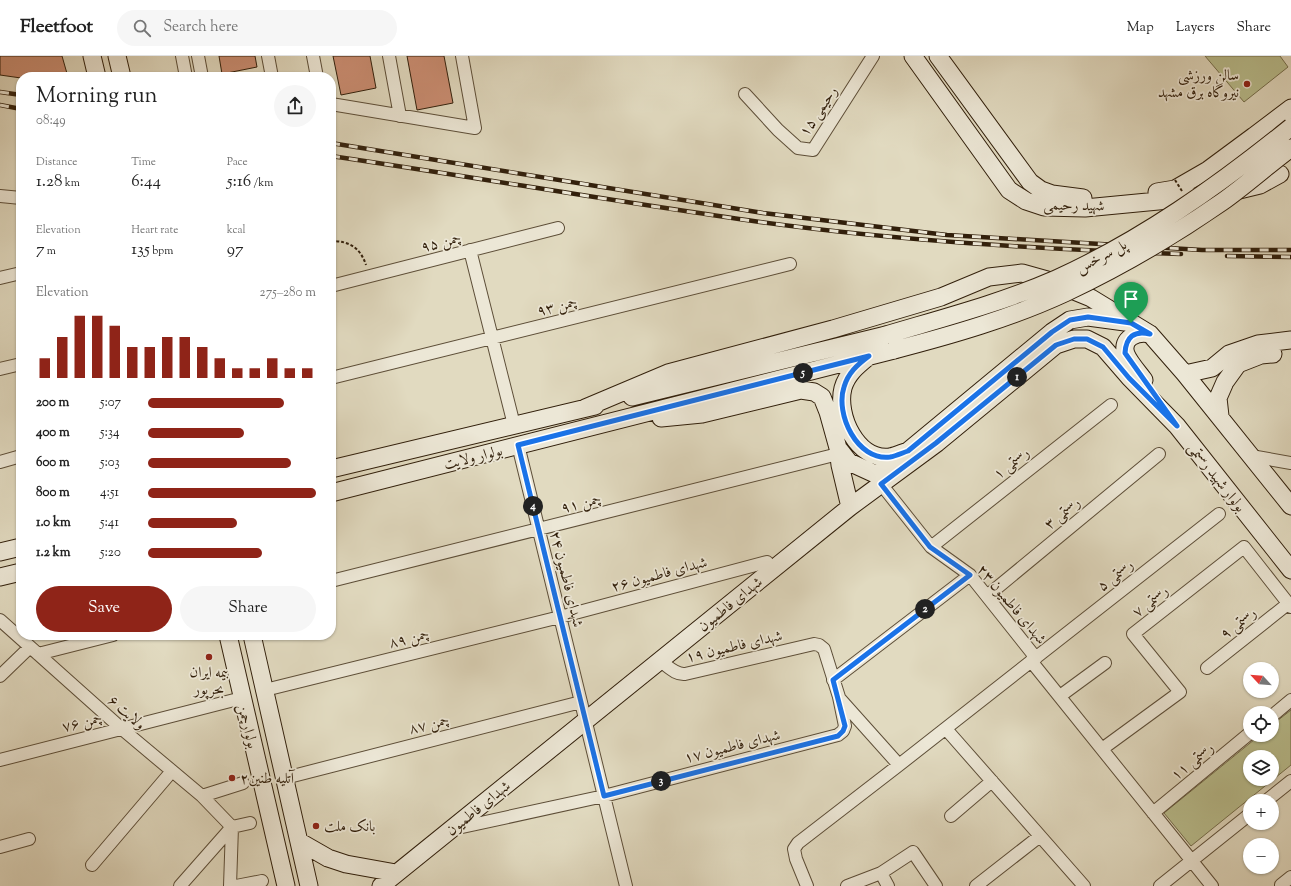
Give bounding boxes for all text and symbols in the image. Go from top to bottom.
search box [117,10,397,46]
text: Fleetfoot [20,14,93,41]
icon: search [131,17,153,39]
text: Search here [163,17,238,38]
text: Map [1127,18,1154,38]
text: Layers [1176,18,1214,38]
text: Share [1236,18,1271,38]
place label: سالن ورزشی نیروگاه برق مشهد [1158,66,1239,104]
marker: سالن ورزشی نیروگاه برق مشهد [1242,79,1252,89]
text: Morning run [36,81,158,113]
street label: رحیمی ۱۵ [795,83,844,141]
button: share [274,85,316,127]
text: 08:49 [36,112,66,130]
text: Distance [36,154,77,170]
text: Time [131,154,156,170]
text: Pace [227,154,248,170]
text: 1.28 [36,170,63,194]
text: 6:44 [131,170,161,194]
text: 5:16 [227,170,251,194]
text: km [63,175,80,191]
text: /km [251,175,273,191]
street label: شهید رحیمی [1043,195,1105,218]
text: Elevation [36,222,81,238]
text: Heart rate [131,222,178,238]
text: kcal [227,222,246,238]
street label: چمن ۹۵ [419,228,464,259]
street label: پل سرخس [1072,235,1132,280]
text: 7 [36,238,45,262]
text: 135 [131,238,150,262]
text: 97 [227,238,243,262]
text: m [45,243,56,259]
text: bpm [150,243,173,259]
pin [1114,282,1148,323]
text: Elevation [36,284,89,302]
text: 275–280 m [260,284,316,302]
icon: arrive [1120,288,1142,310]
street label: چمن ۹۳ [535,292,580,323]
pin: 5 [793,363,813,383]
text: 5 [801,365,805,381]
pin: 1 [1007,367,1027,387]
text: 1 [1015,369,1019,385]
text: 200 m [36,394,69,412]
text: 5:07 [100,394,121,412]
text: 400 m [36,424,70,442]
text: 5:34 [100,424,120,442]
street label: بولوار شهید رستمی [1182,439,1250,517]
street label: بولوار ولایت [442,441,505,476]
street label: رستمی ۱ [989,443,1035,485]
text: 600 m [36,454,70,472]
text: 5:03 [100,454,120,472]
text: 800 m [36,484,70,502]
text: 4:51 [100,484,119,502]
street label: چمن ۹۱ [559,489,604,520]
street label: رستمی ۳ [1040,493,1086,535]
pin: 4 [523,496,543,516]
text: 4 [530,498,536,514]
text: 1.0 km [36,514,71,532]
text: 5:41 [100,514,119,532]
street label: شهدای فاطمیون ۲۴ [543,529,588,630]
text: 1.2 km [36,544,70,562]
text: 5:20 [100,544,121,562]
street label: شهدای فاطمیون ۲۶ [609,553,710,598]
street label: رستمی ۵ [1093,555,1139,597]
street label: شهدای فاطمیون ۲۳ [971,560,1051,649]
street label: شهدای فاطمیون [694,573,768,638]
street label: رستمی ۷ [1128,581,1174,623]
button: Save [36,586,172,632]
button: Share [180,586,316,632]
pin: 2 [915,599,935,619]
text: 2 [922,601,928,617]
street label: رستمی ۹ [1216,603,1262,645]
street label: چمن ۸۹ [387,624,432,655]
street label: شهدای فاطمیون ۱۹ [684,626,785,669]
marker: بيمه ايران بحرپور [204,652,214,662]
north arrow [1243,662,1279,698]
map controls [1243,662,1279,874]
place label: بيمه ايران بحرپور [190,663,229,701]
street label: ولایت ۶ [103,691,149,735]
street label: بولوارچمن [231,702,262,751]
button: locate [1243,706,1279,742]
street label: چمن ۷۶ [60,708,105,739]
street label: چمن ۸۷ [407,710,452,741]
street label: شهدای فاطمیون ۱۷ [682,725,783,770]
street label: رستمی ۱۱ [1167,738,1219,786]
button: layers [1243,750,1279,786]
place label: آتلیه طنین۲ [240,769,296,790]
pin: 3 [651,771,671,791]
marker: آتلیه طنین۲ [227,773,237,783]
text: 3 [659,773,663,789]
street label: شهدای فاطمیون [442,777,516,842]
button: + [1243,794,1279,830]
place label: بانک ملت [324,817,375,838]
marker: بانک ملت [311,821,321,831]
button: − [1243,838,1279,874]

